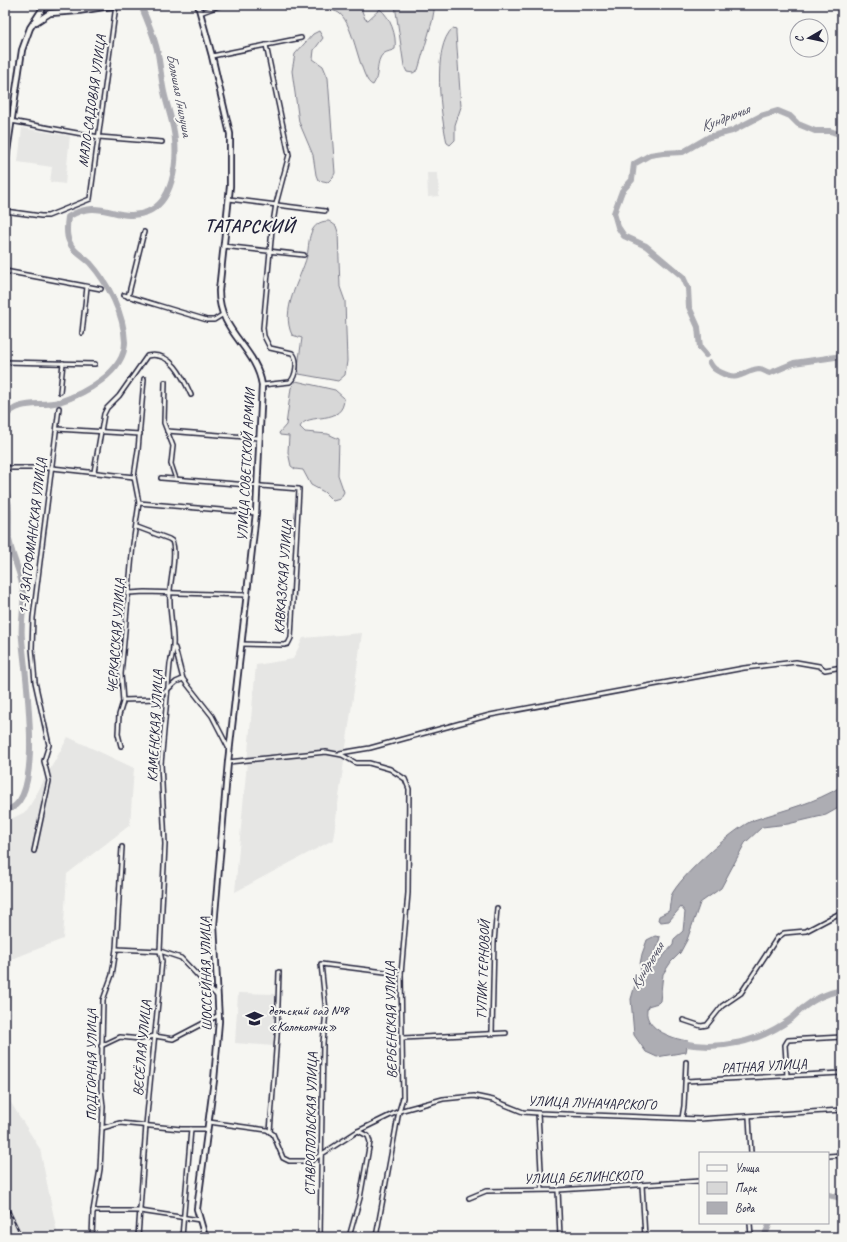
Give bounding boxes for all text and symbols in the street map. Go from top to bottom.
north arrow [789,18,829,58]
street label: МАЛО-САДОВАЯ УЛИЦА [74,33,110,168]
text: С [792,34,806,43]
water label: Большая Гнилуша [162,52,197,140]
water label: Кундрючья [698,99,755,136]
district label: ТАТАРСКИЙ [205,215,298,237]
street label: УЛИЦА СОВЕТСКОЙ АРМИИ [234,386,259,541]
street label: 1-Я ЗАГОФМАНСКАЯ УЛИЦА [14,456,50,615]
street label: КАВКАЗСКАЯ УЛИЦА [271,518,296,635]
street label: ЧЕРКАССКАЯ УЛИЦА [104,577,129,694]
street label: КАМЕНСКАЯ УЛИЦА [144,669,166,782]
street label: ШОССЕЙНАЯ УЛИЦА [196,916,215,1031]
street label: ТУПИК ТЕРНОВОЙ [473,918,493,1020]
water label: Кундрючья [626,937,670,992]
street label: ВЕРБЕНСКАЯ УЛИЦА [381,960,401,1079]
street label: ВЕСЁЛАЯ УЛИЦА [129,999,155,1096]
place label: детский сад №8 «Колоколчик» [268,1002,350,1035]
street label: ПОДГОРНАЯ УЛИЦА [83,1008,100,1121]
school or university icon: детский сад №8 «Колоколчик» [245,1008,265,1028]
street label: СТАВРОПОЛЬСКАЯ УЛИЦА [301,1051,321,1196]
street label: РАТНАЯ УЛИЦА [721,1055,808,1077]
street label: УЛИЦА ЛУНАЧАРСКОГО [528,1092,659,1114]
legend [699,1152,829,1224]
text: Улица [735,1160,760,1176]
street label: УЛИЦА БЕЛИНСКОГО [524,1166,644,1188]
text: Парк [735,1180,758,1196]
text: Вода [735,1200,756,1216]

